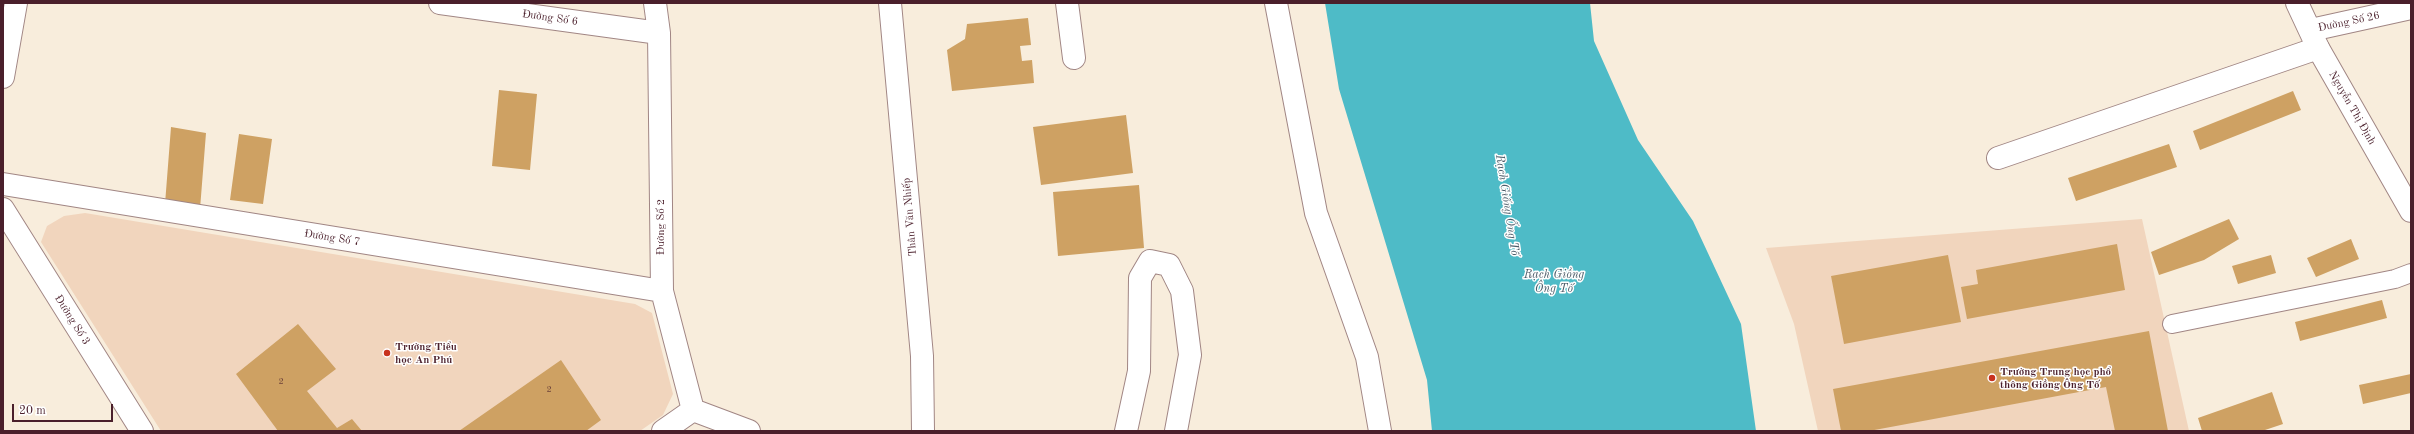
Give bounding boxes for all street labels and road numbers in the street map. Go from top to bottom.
street label: Đường Số 6 [521,8,579,28]
street label: Đường Số 26 [2317,9,2381,35]
street label: Nguyễn Thị Định [2325,69,2379,147]
street label: Thân Văn Nhiếp [900,177,920,257]
street label: Đường Số 2 [654,199,668,255]
street label: Đường Số 7 [303,227,361,249]
street label: Đường Số 3 [51,293,93,347]

